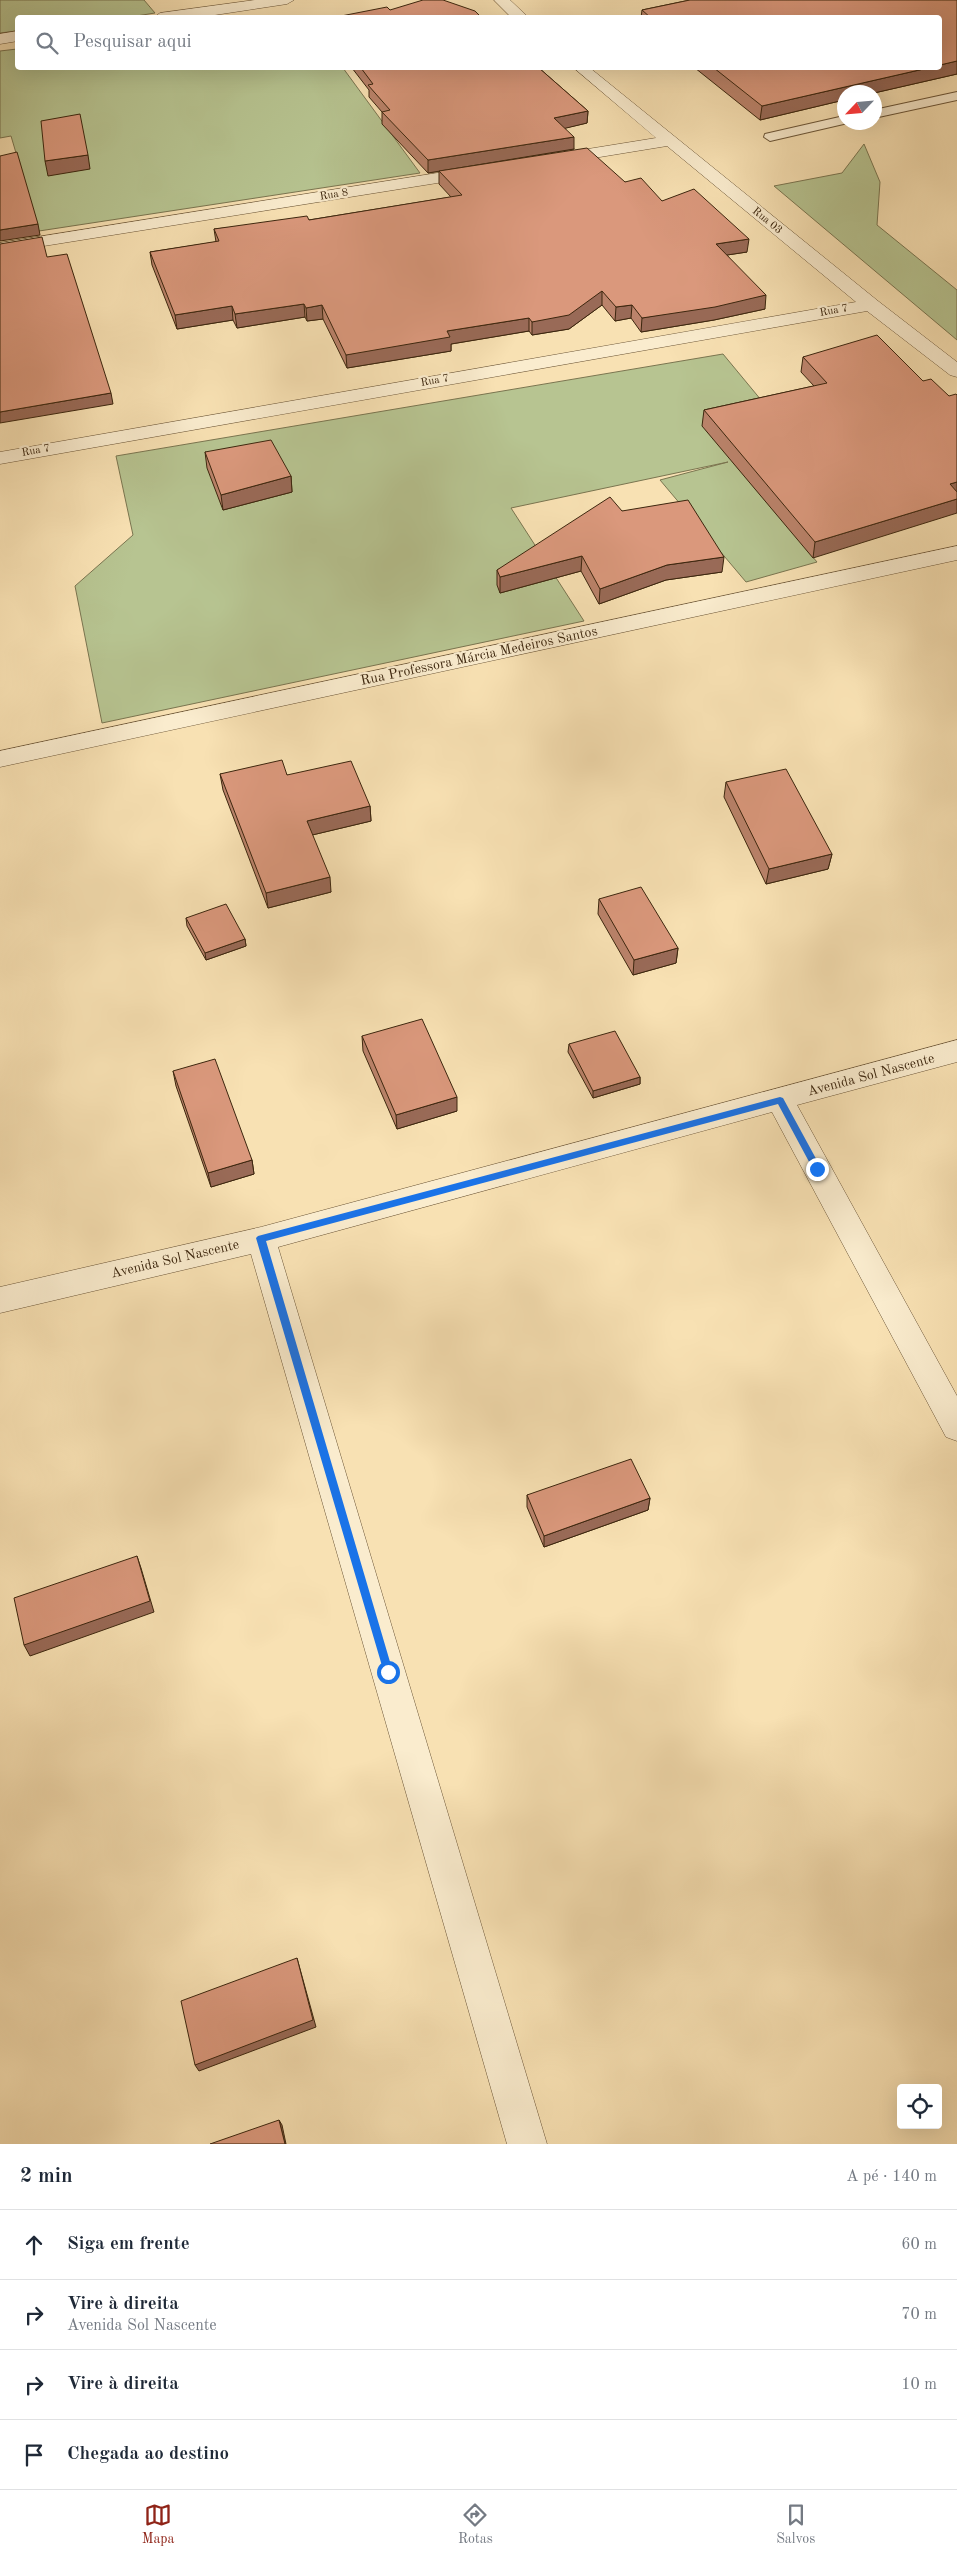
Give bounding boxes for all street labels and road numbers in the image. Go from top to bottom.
street label: Rua 8 [319,187,349,203]
street label: Rua 03 [750,206,784,236]
street label: Rua 7 [819,303,849,319]
street label: Rua 7 [420,373,450,389]
street label: Rua 7 [21,443,51,459]
street label: Rua Professora Márcia Medeiros Santos [359,624,599,688]
street label: Avenida Sol Nascente [806,1051,936,1099]
street label: Avenida Sol Nascente [110,1237,240,1281]

